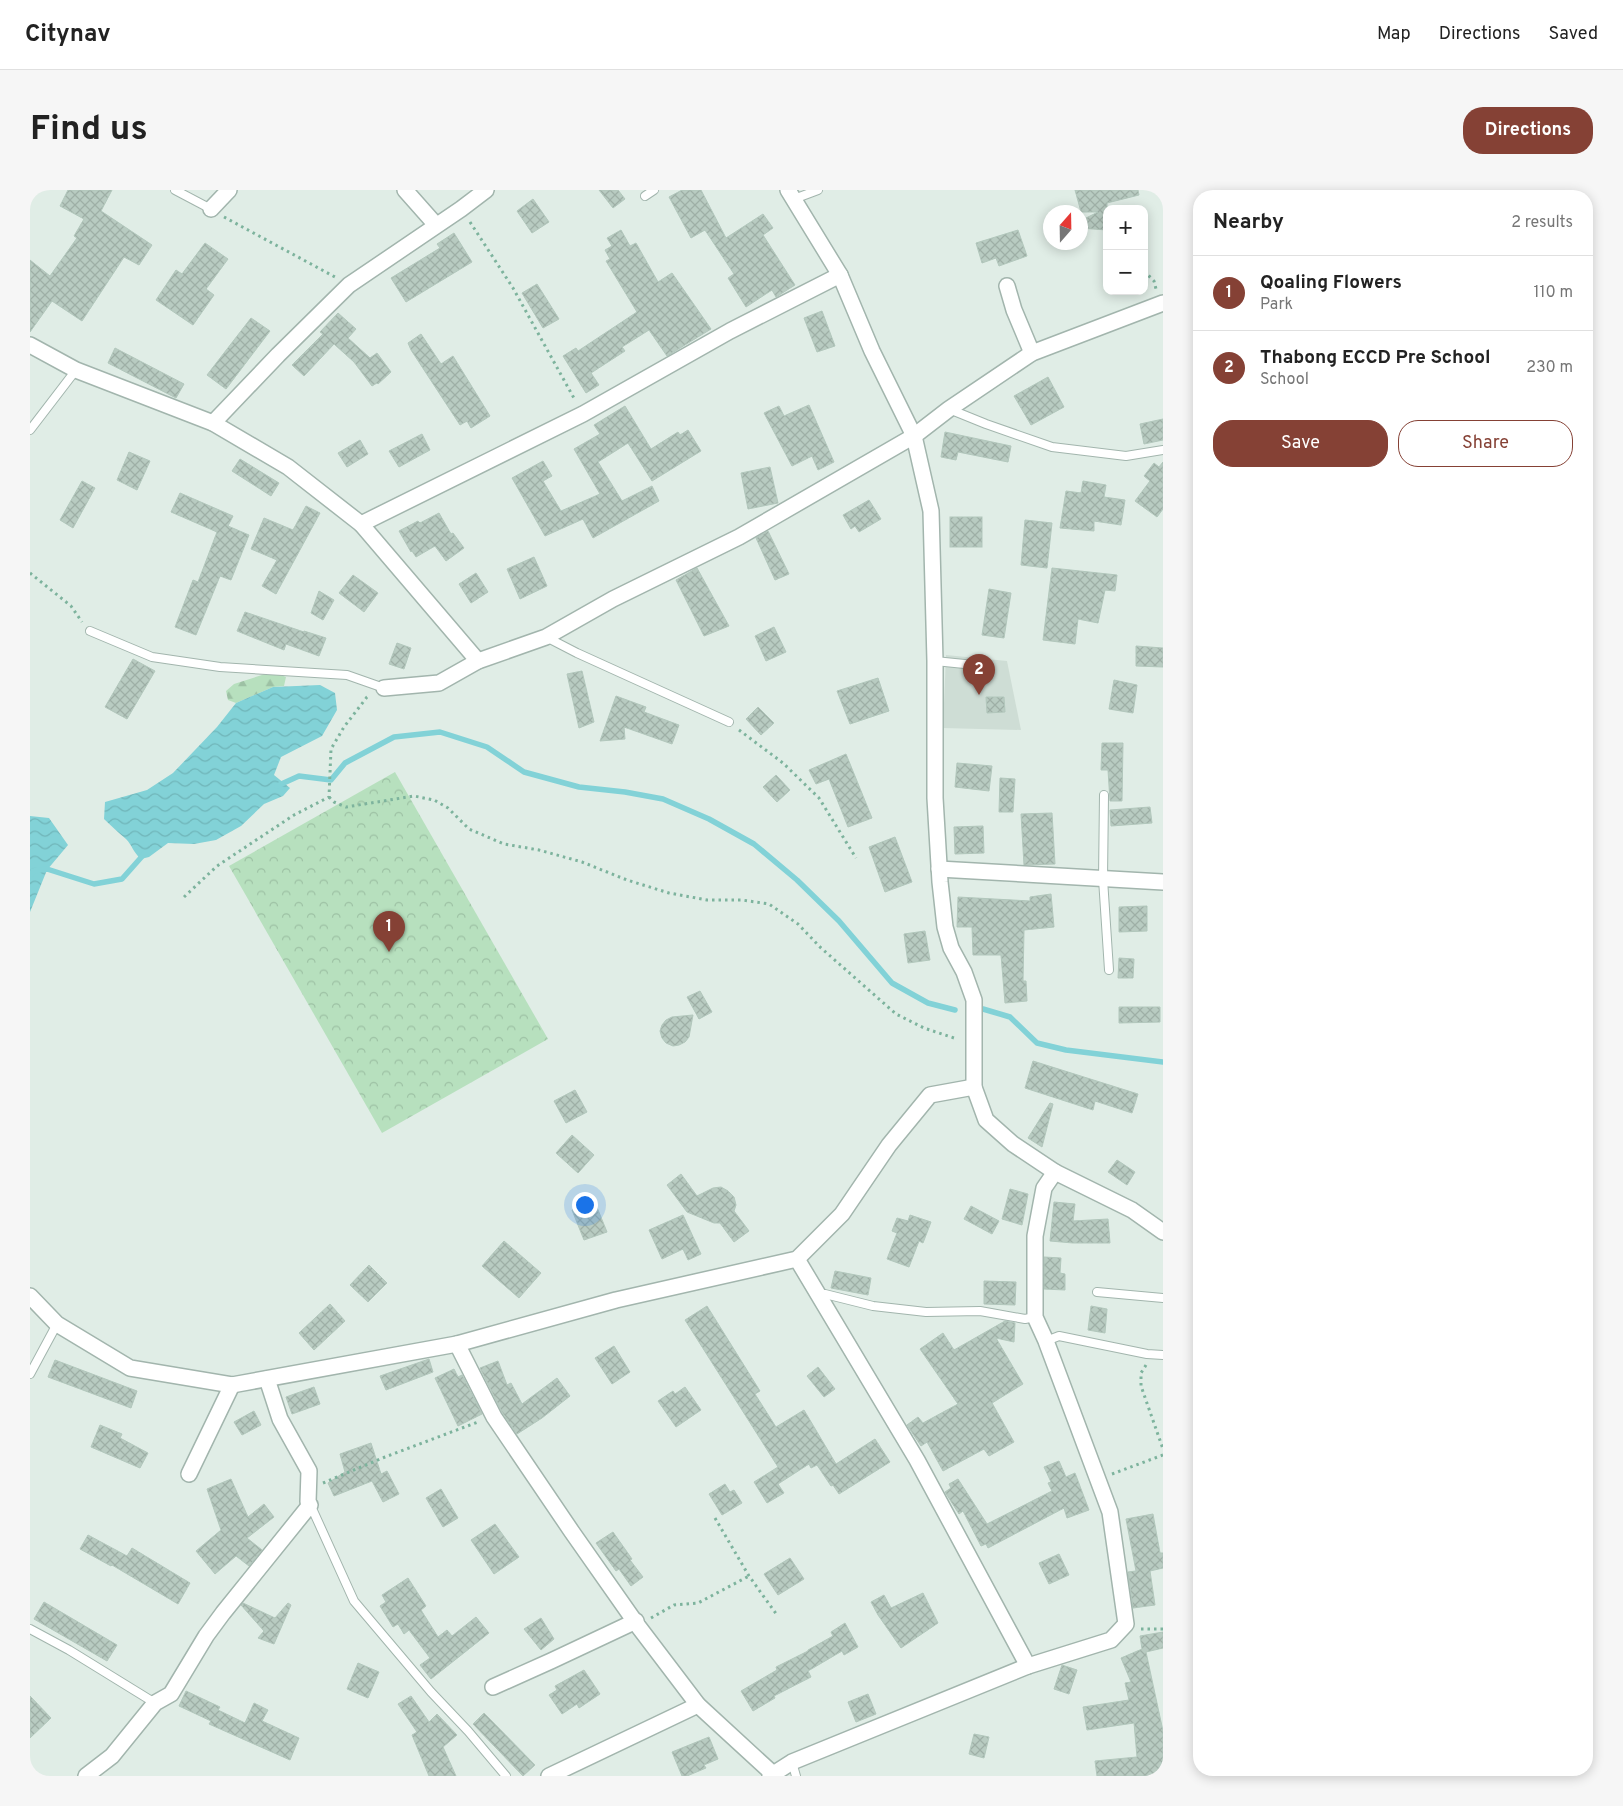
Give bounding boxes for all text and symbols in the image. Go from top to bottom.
text: Citynav [25,20,111,50]
text: Map [1377,23,1411,46]
text: Directions [1439,23,1521,46]
text: Saved [1549,23,1598,46]
button: Directions [1463,107,1593,154]
text: Find us [30,108,148,152]
north arrow [1043,205,1088,250]
map controls [1103,205,1148,295]
button: + [1103,205,1148,250]
text: Nearby [1213,209,1284,236]
text: 2 results [1511,213,1573,233]
button: − [1103,250,1148,295]
text: Qoaling Flowers [1260,271,1402,295]
text: 1 [1226,283,1232,303]
text: 110 m [1533,283,1573,303]
text: Park [1260,295,1293,315]
text: Thabong ECCD Pre School [1260,346,1491,370]
text: 2 [1224,358,1234,378]
text: 230 m [1526,358,1573,378]
text: School [1260,370,1309,390]
button: Save [1213,420,1388,467]
button: Share [1398,420,1573,467]
pin: 2 [963,654,995,695]
pin: 1 [373,911,405,952]
your location [572,1192,598,1218]

